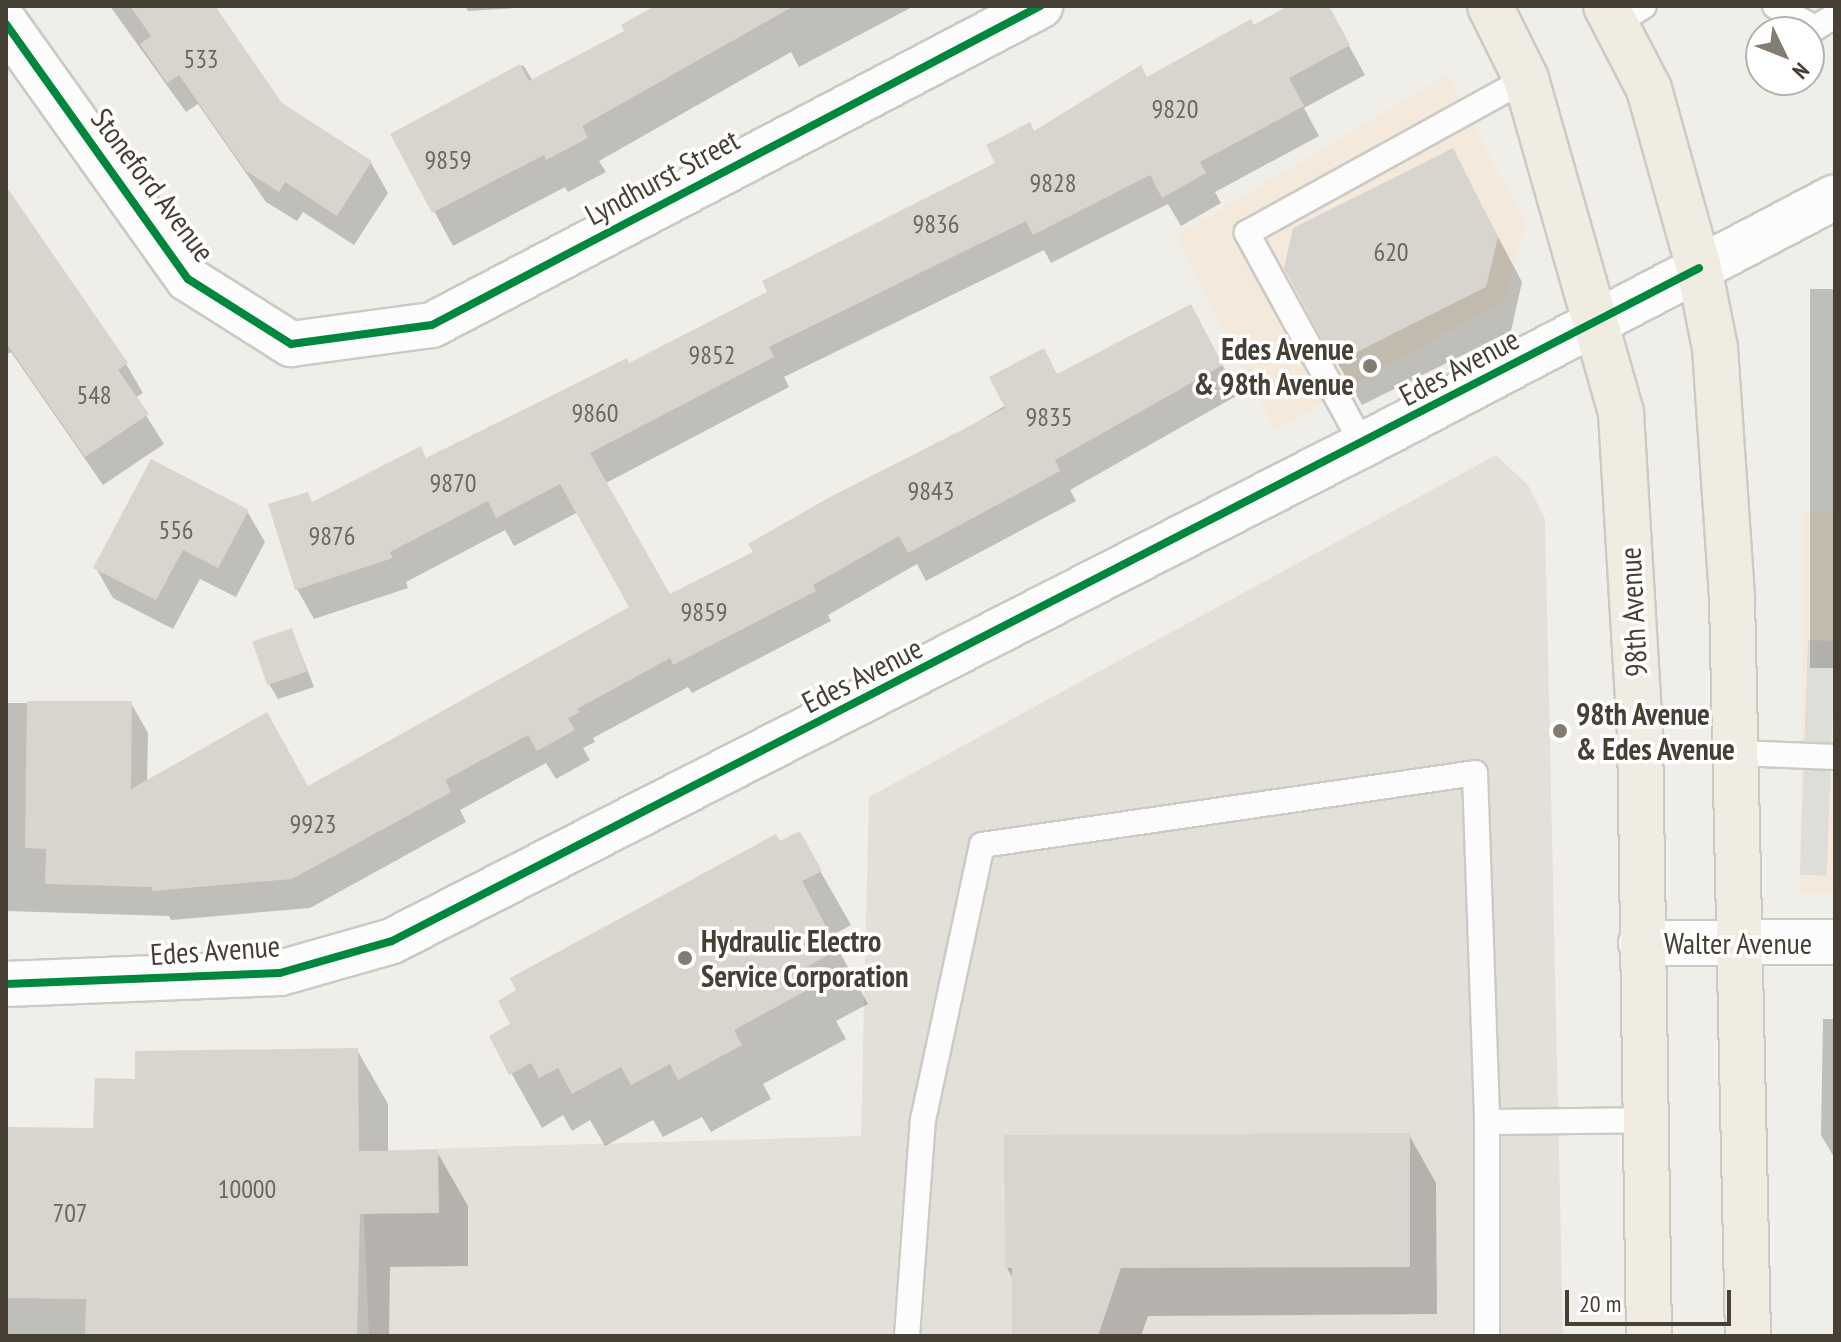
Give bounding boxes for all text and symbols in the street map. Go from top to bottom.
north arrow [1745,16,1825,96]
house number: 533 [183,43,219,75]
text: N [1787,57,1815,85]
house number: 9820 [1152,93,1198,125]
street label: Stoneford Avenue [83,101,223,269]
street label: Lyndhurst Street [579,121,745,233]
house number: 9859 [425,144,471,176]
house number: 9828 [1030,167,1076,199]
house number: 9836 [913,208,959,240]
house number: 620 [1373,236,1409,268]
street label: Edes Avenue [1393,320,1525,414]
place label: Edes Avenue & 98th Avenue [1193,331,1354,402]
house number: 9852 [689,339,735,371]
marker: Edes Avenue & 98th Avenue [1361,357,1379,375]
house number: 548 [76,379,112,411]
house number: 9860 [572,397,618,429]
house number: 9835 [1026,401,1072,433]
house number: 9870 [430,467,476,499]
house number: 9843 [908,475,954,507]
house number: 556 [158,514,194,546]
house number: 9876 [309,520,355,552]
street label: 98th Avenue [1612,546,1654,678]
house number: 9859 [681,596,727,628]
street label: Edes Avenue [796,629,928,721]
place label: 98th Avenue & Edes Avenue [1576,696,1736,766]
marker: 98th Avenue & Edes Avenue [1551,722,1569,740]
house number: 9923 [290,808,336,840]
place label: Hydraulic Electro Service Corporation [701,923,909,994]
street label: Walter Avenue [1664,925,1812,961]
street label: Edes Avenue [149,927,281,973]
marker: Hydraulic Electro Service Corporation [676,949,694,967]
house number: 10000 [218,1173,276,1205]
house number: 707 [52,1197,88,1229]
scale bar [1569,1274,1735,1324]
text: 20 m [1579,1288,1621,1319]

